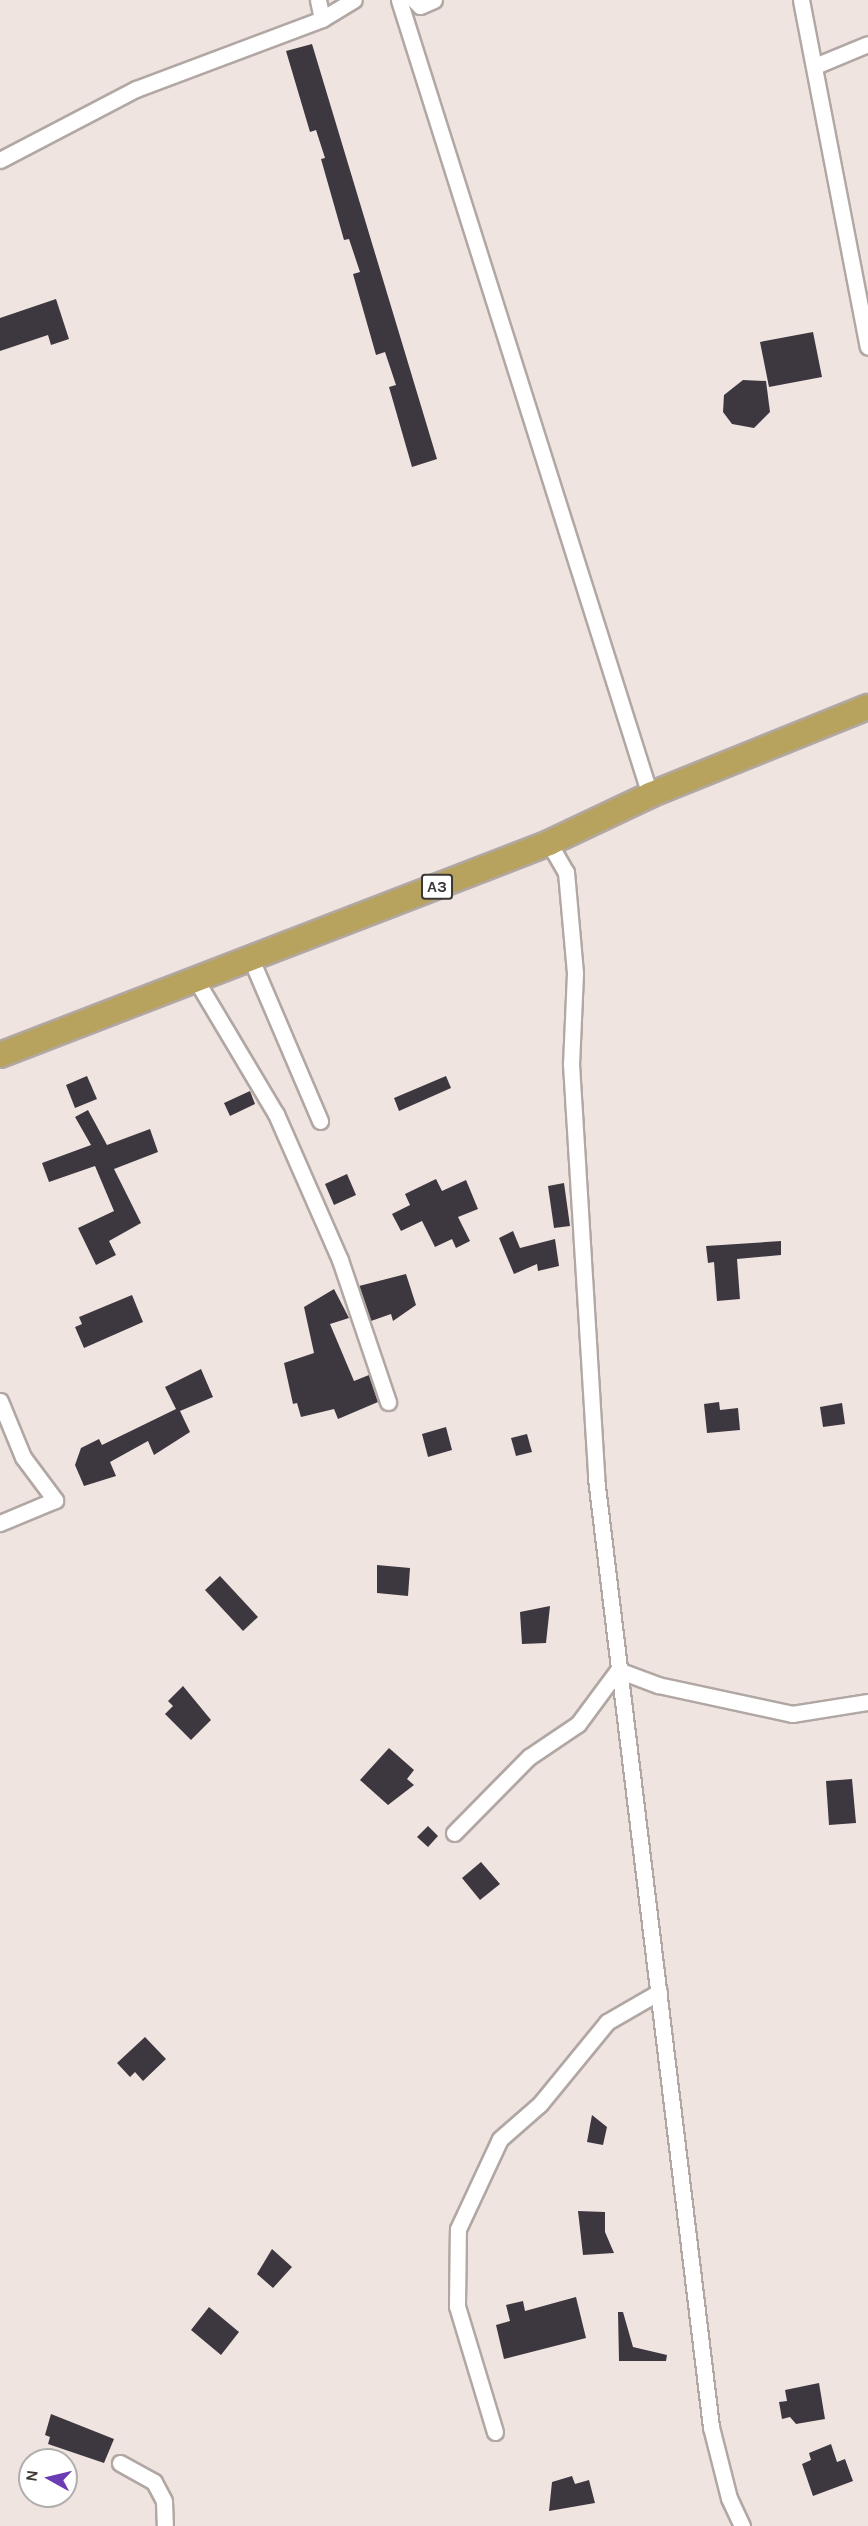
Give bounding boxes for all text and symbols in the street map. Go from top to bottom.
road number: A3 [420,874,454,900]
north arrow [18,2448,78,2508]
text: N [21,2469,42,2483]

